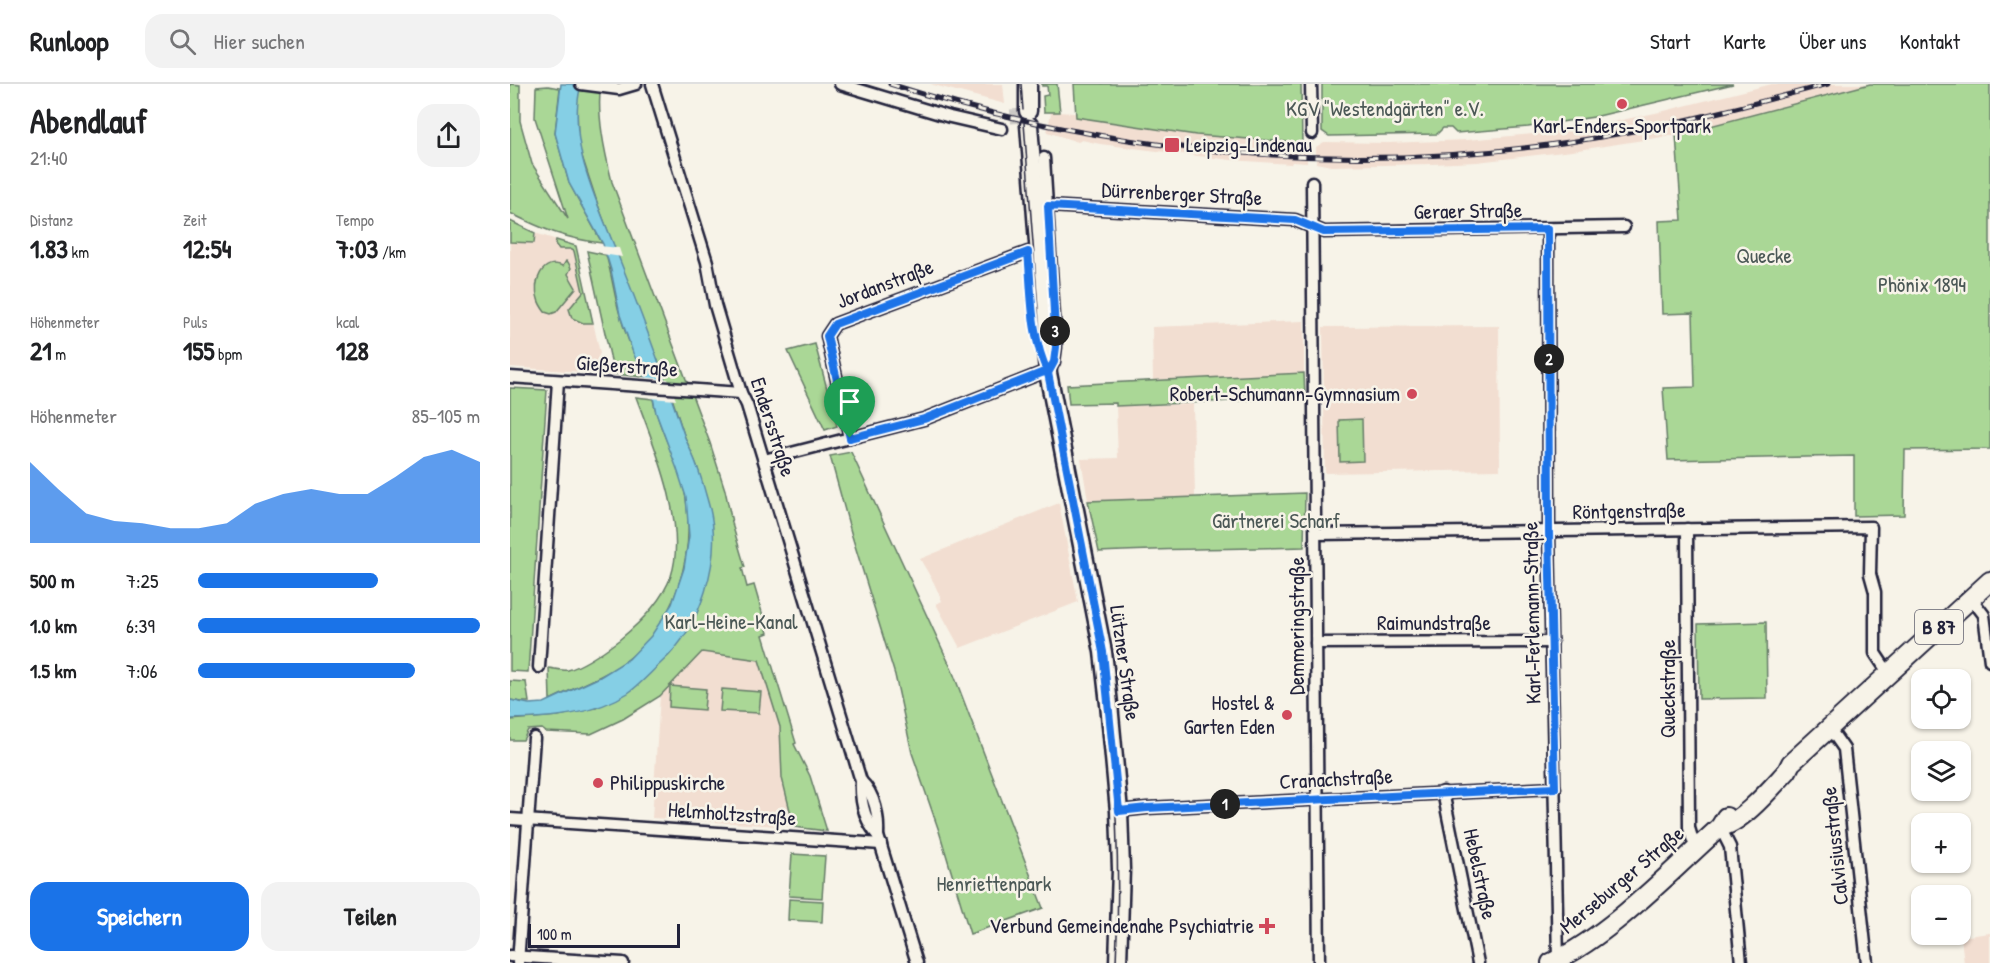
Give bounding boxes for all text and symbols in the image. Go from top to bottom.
search box [145,14,565,68]
text: Runloop [30,22,109,60]
icon: search [166,25,199,58]
text: Hier suchen [214,26,305,56]
text: Start [1650,27,1690,56]
text: Karte [1723,27,1766,56]
text: Über uns [1799,27,1867,56]
text: Kontakt [1900,27,1960,56]
park label: KGV "Westendgärten" e.V. [1286,94,1484,123]
marker: Karl-Enders-Sportpark [1615,97,1629,111]
text: Abendlauf [30,99,147,143]
button: share [417,104,480,167]
place label: Karl-Enders-Sportpark [1533,111,1711,140]
place label: Leipzig-Lindenau [1186,130,1313,159]
marker: Leipzig-Lindenau [1163,136,1181,154]
text: 21:40 [30,144,68,171]
street label: Dürrenberger Straße [1101,175,1263,212]
street label: Geraer Straße [1413,195,1523,226]
text: Distanz [30,209,73,231]
text: Zeit [183,209,207,231]
text: Tempo [336,209,374,231]
text: 1.83 [30,231,68,266]
text: 12:54 [183,231,231,266]
text: 7:03 [336,231,378,266]
text: km [68,241,89,263]
text: /km [378,241,406,263]
park label: Quecke [1736,241,1792,270]
street label: Jordanstraße [832,252,937,315]
park label: Phönix 1894 [1878,270,1966,299]
text: Höhenmeter [30,311,100,333]
text: Puls [183,311,208,333]
text: kcal [336,311,359,333]
pin: 3 [1040,316,1070,346]
text: 3 [1051,320,1059,342]
text: 21 [30,333,52,368]
text: 155 [183,333,214,368]
text: 128 [336,333,369,368]
text: m [52,343,66,365]
text: bpm [214,343,242,365]
pin: 2 [1534,344,1564,374]
street label: Gießerstraße [575,347,679,384]
text: 2 [1545,348,1553,370]
street label: Endersstraße [744,374,803,480]
pin [824,376,875,438]
place label: Robert-Schumann-Gymnasium [1170,379,1400,408]
icon: arrive [833,385,866,418]
marker: Robert-Schumann-Gymnasium [1405,387,1419,401]
text: Höhenmeter [30,402,117,429]
text: 85–105 m [412,402,480,429]
street label: Röntgenstraße [1572,495,1686,526]
park label: Gärtnerei Scharf [1212,506,1340,535]
street label: Karl-Ferlemann-Straße [1515,522,1548,704]
street label: Demmeringstraße [1282,557,1311,695]
text: 500 m [30,567,75,594]
text: 7:25 [126,567,158,594]
street label: Lützner Straße [1103,604,1148,722]
park label: Karl-Heine-Kanal [664,607,798,636]
street label: Raimundstraße [1377,608,1491,637]
road number: B 87 [1915,610,1963,644]
text: 1.0 km [30,612,77,639]
text: 6:39 [126,612,155,639]
street label: Queckstraße [1653,640,1682,738]
text: 1.5 km [30,657,77,684]
text: 7:06 [126,657,157,684]
map controls [1911,669,1971,945]
button: locate [1911,669,1971,729]
place label: Hostel & Garten Eden [1183,688,1275,741]
marker: Hostel & Garten Eden [1280,708,1294,722]
button: layers [1911,741,1971,801]
street label: Cranachstraße [1278,761,1393,796]
place label: Philippuskirche [610,768,725,797]
marker: Philippuskirche [591,776,605,790]
street label: Calvisiusstraße [1814,785,1855,907]
pin: 1 [1210,789,1240,819]
text: 1 [1222,793,1228,815]
street label: Helmholtzstraße [667,795,797,832]
button: + [1911,813,1971,873]
street label: Merseburger Straße [1553,819,1690,940]
street label: Hebelstraße [1457,826,1504,922]
park label: Henriettenpark [936,869,1052,898]
button: Speichern [30,882,249,951]
button: Teilen [261,882,480,951]
button: − [1911,885,1971,945]
place label: Verbund Gemeindenahe Psychiatrie [989,911,1254,940]
marker: Verbund Gemeindenahe Psychiatrie [1258,917,1276,935]
scale bar [528,921,680,948]
text: 100 m [537,923,572,945]

